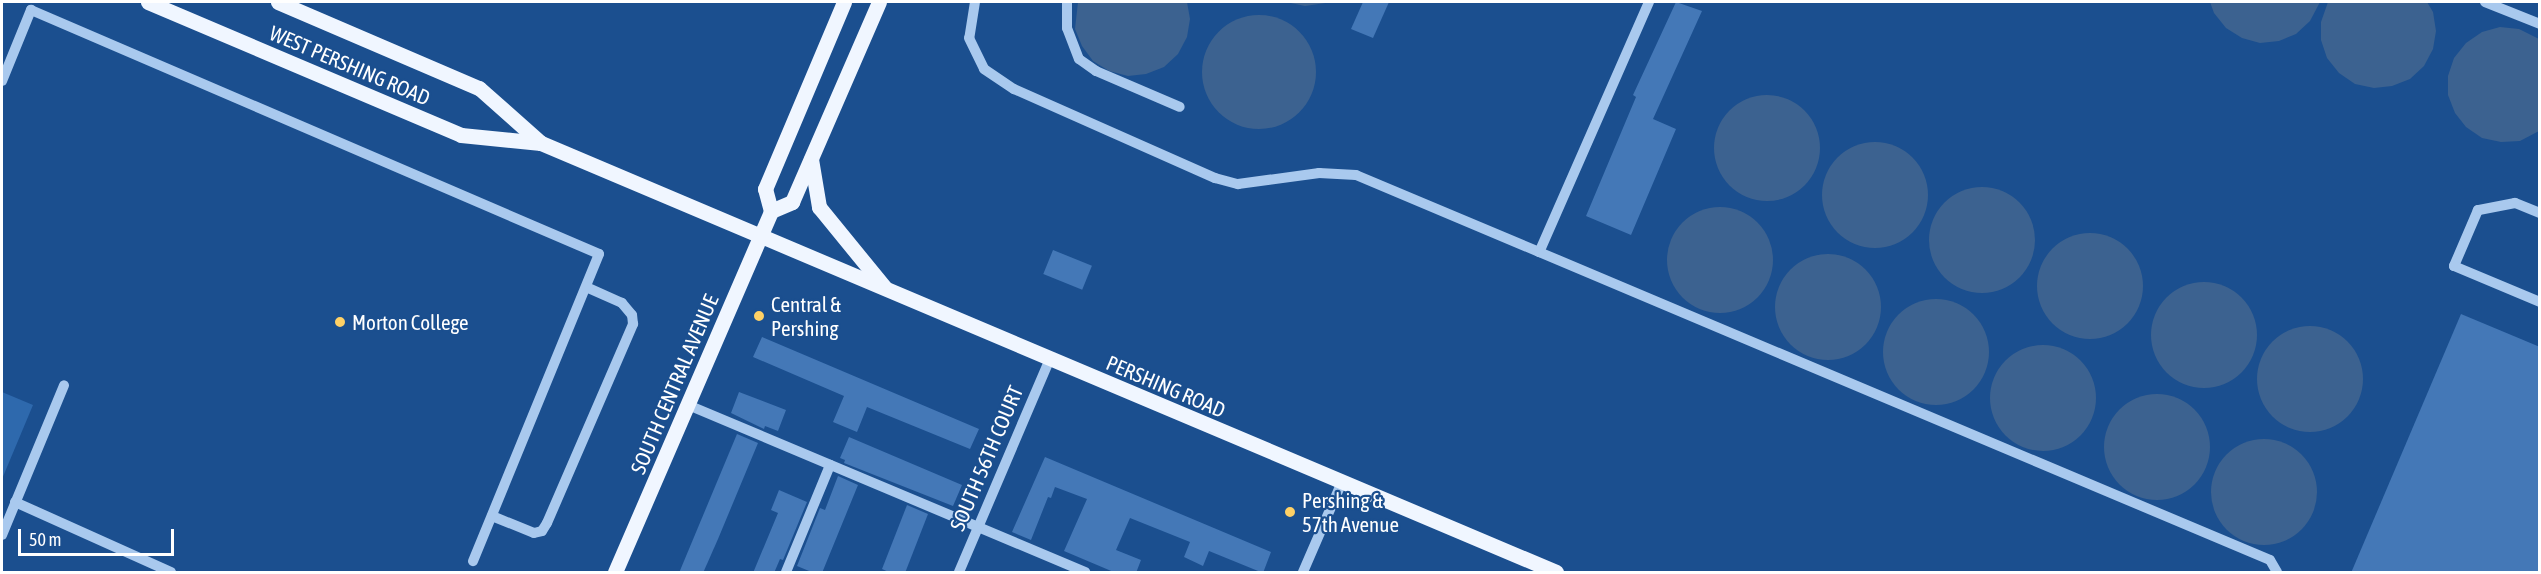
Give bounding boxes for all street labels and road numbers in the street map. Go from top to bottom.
street label: WEST PERSHING ROAD [266,20,434,110]
street label: SOUTH CENTRAL AVENUE [625,291,723,477]
street label: PERSHING ROAD [1103,350,1229,422]
street label: SOUTH 56TH COURT [944,382,1028,534]

